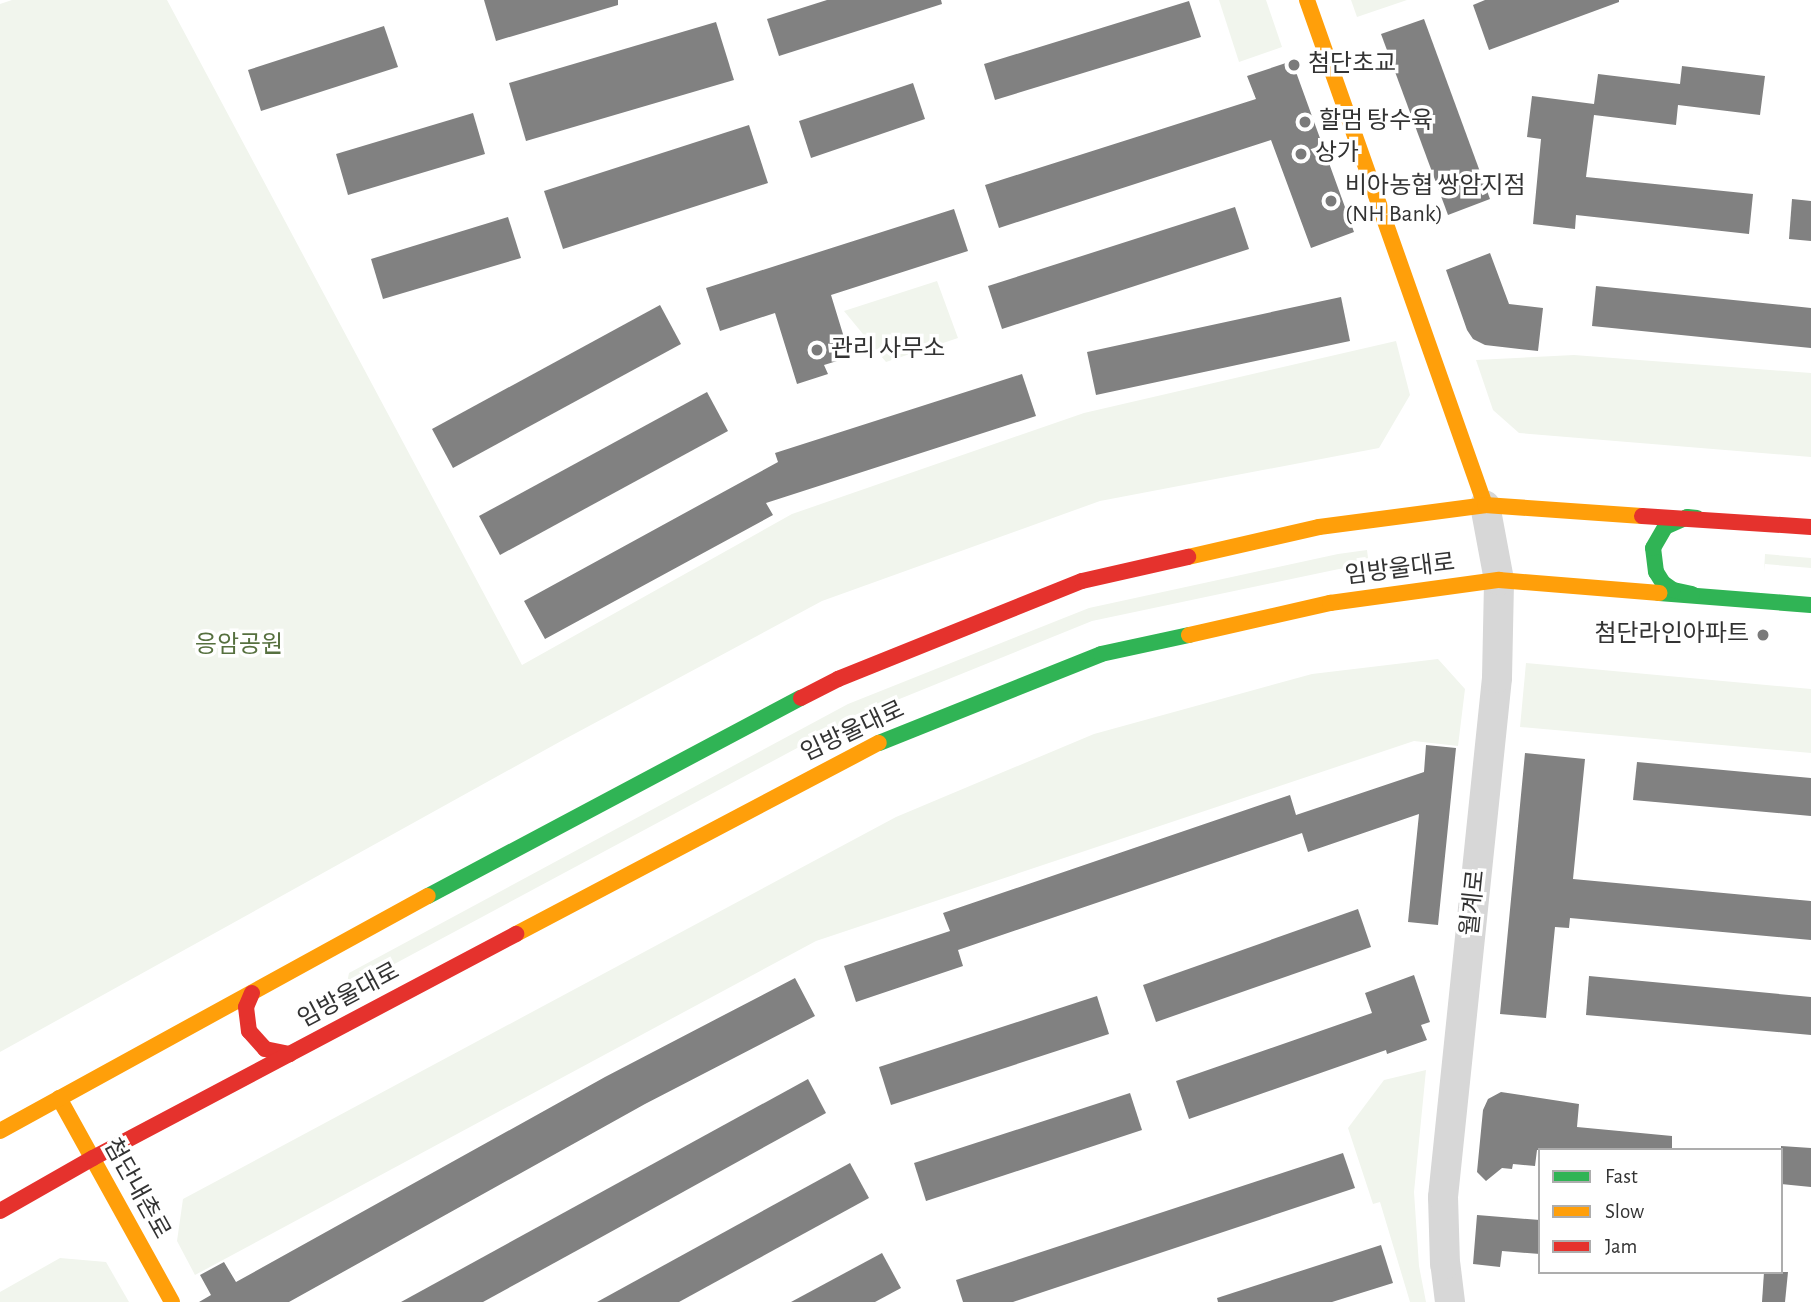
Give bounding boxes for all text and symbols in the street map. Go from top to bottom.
place label: 첨단초교 [1308,51,1396,79]
marker: 첨단초교 [1286,57,1302,73]
place label: 할멈 탕수육 [1319,108,1433,136]
marker: 할멈 탕수육 [1297,114,1313,130]
place label: 상가 [1315,140,1359,168]
marker: 상가 [1293,146,1309,162]
place label: 비아농협 쌍암지점 (NH Bank) [1345,173,1526,229]
marker: 비아농협 쌍암지점 (NH Bank) [1323,193,1339,209]
place label: 관리 사무소 [831,336,945,364]
marker: 관리 사무소 [809,342,825,358]
street label: 임방울대로 [1343,549,1457,591]
place label: 첨단라인아파트 [1594,621,1749,649]
marker: 첨단라인아파트 [1755,627,1771,643]
park label: 응암공원 [195,632,283,660]
street label: 임방울대로 [797,696,909,768]
street label: 월계로 [1456,869,1492,937]
street label: 임방울대로 [294,957,404,1035]
street label: 첨단내촌로 [97,1134,175,1244]
legend [1538,1148,1783,1274]
text: Fast [1605,1166,1638,1187]
text: Slow [1605,1201,1644,1222]
text: Jam [1605,1236,1637,1257]

